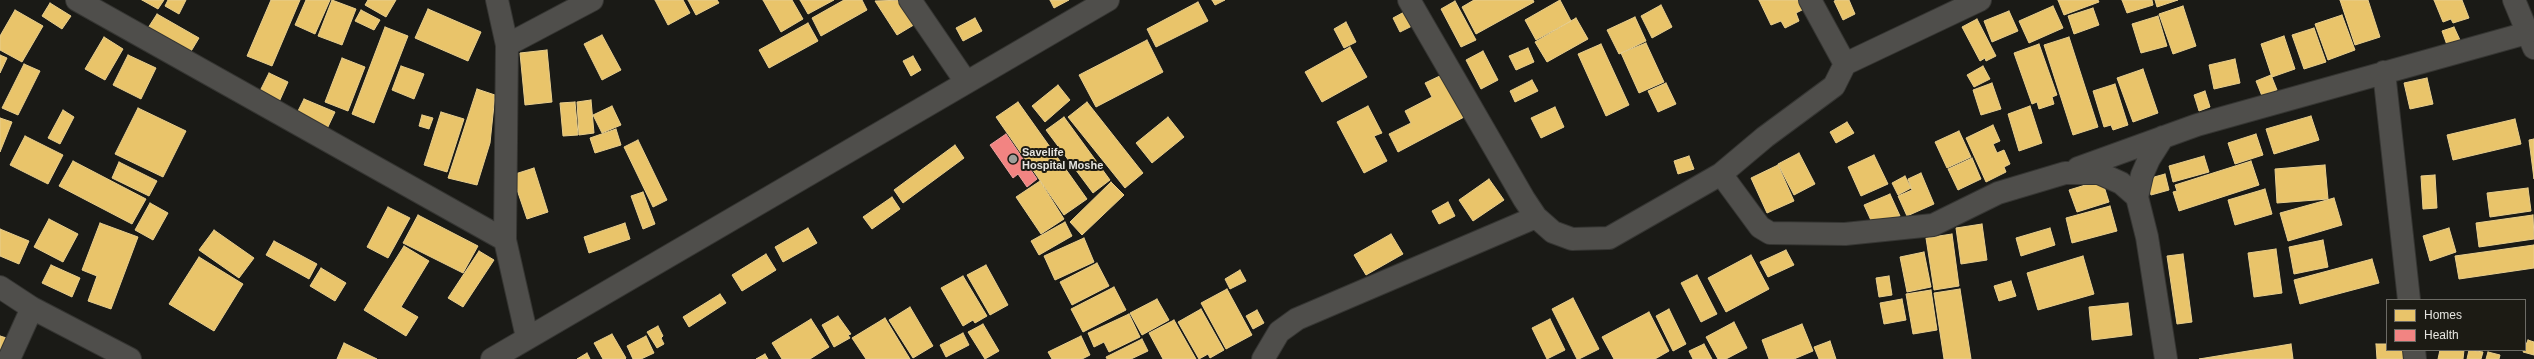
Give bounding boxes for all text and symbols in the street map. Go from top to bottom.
place label: Savelife Hospital Moshe [1022,146,1103,172]
marker: Savelife Hospital Moshe [1007,153,1019,165]
legend [2386,299,2526,351]
text: Homes [2424,308,2462,322]
text: Health [2424,328,2459,342]

